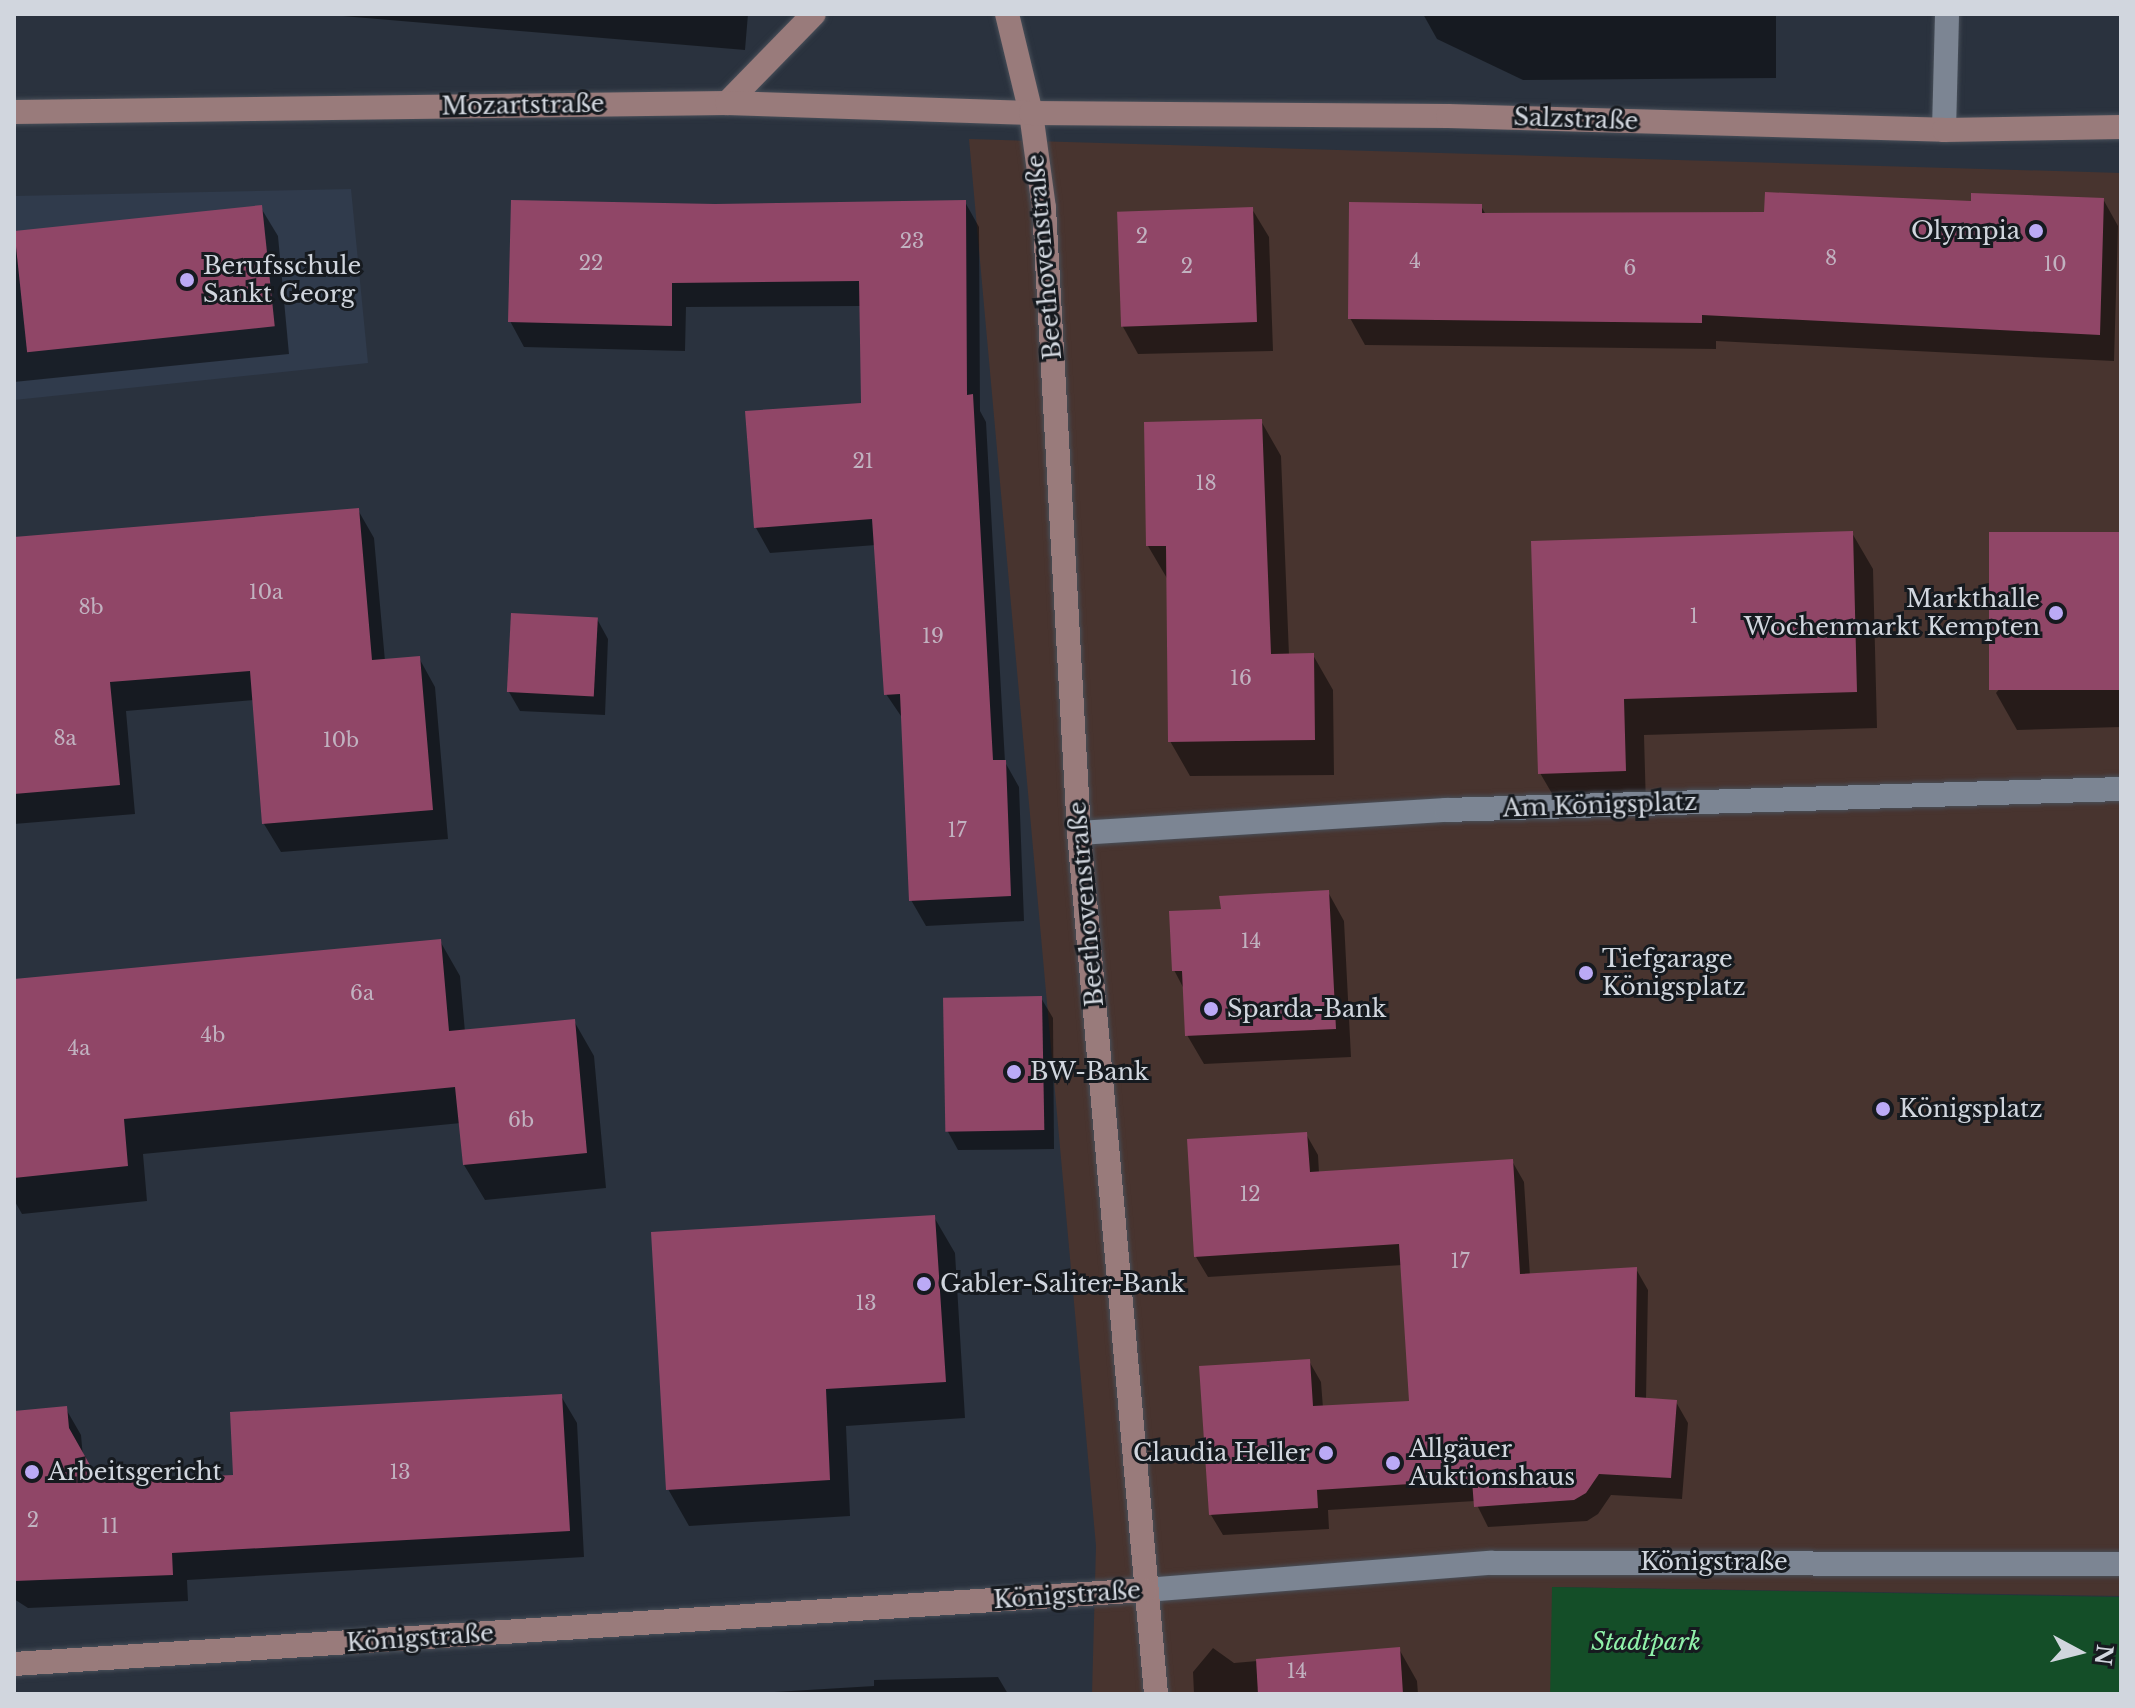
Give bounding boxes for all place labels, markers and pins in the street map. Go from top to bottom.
place label: Olympia [1911,217,2020,245]
marker: Olympia [2027,222,2045,240]
place label: Berufsschule Sankt Georg [203,252,361,308]
marker: Berufsschule Sankt Georg [178,271,196,289]
place label: Markthalle Wochenmarkt Kempten [1744,585,2040,641]
marker: Markthalle Wochenmarkt Kempten [2047,604,2065,622]
place label: Tiefgarage Königsplatz [1602,945,1746,1001]
marker: Tiefgarage Königsplatz [1577,964,1595,982]
place label: Sparda-Bank [1227,995,1387,1023]
marker: Sparda-Bank [1202,1000,1220,1018]
place label: BW-Bank [1030,1058,1149,1086]
marker: BW-Bank [1005,1063,1023,1081]
place label: Königsplatz [1899,1095,2043,1123]
marker: Königsplatz [1874,1100,1892,1118]
place label: Gabler-Saliter-Bank [940,1270,1185,1298]
marker: Gabler-Saliter-Bank [915,1275,933,1293]
place label: Allgäuer Auktionshaus [1409,1435,1575,1491]
place label: Claudia Heller [1133,1439,1310,1467]
marker: Claudia Heller [1317,1444,1335,1462]
marker: Allgäuer Auktionshaus [1384,1454,1402,1472]
place label: Arbeitsgericht [48,1458,222,1486]
marker: Arbeitsgericht [23,1463,41,1481]

